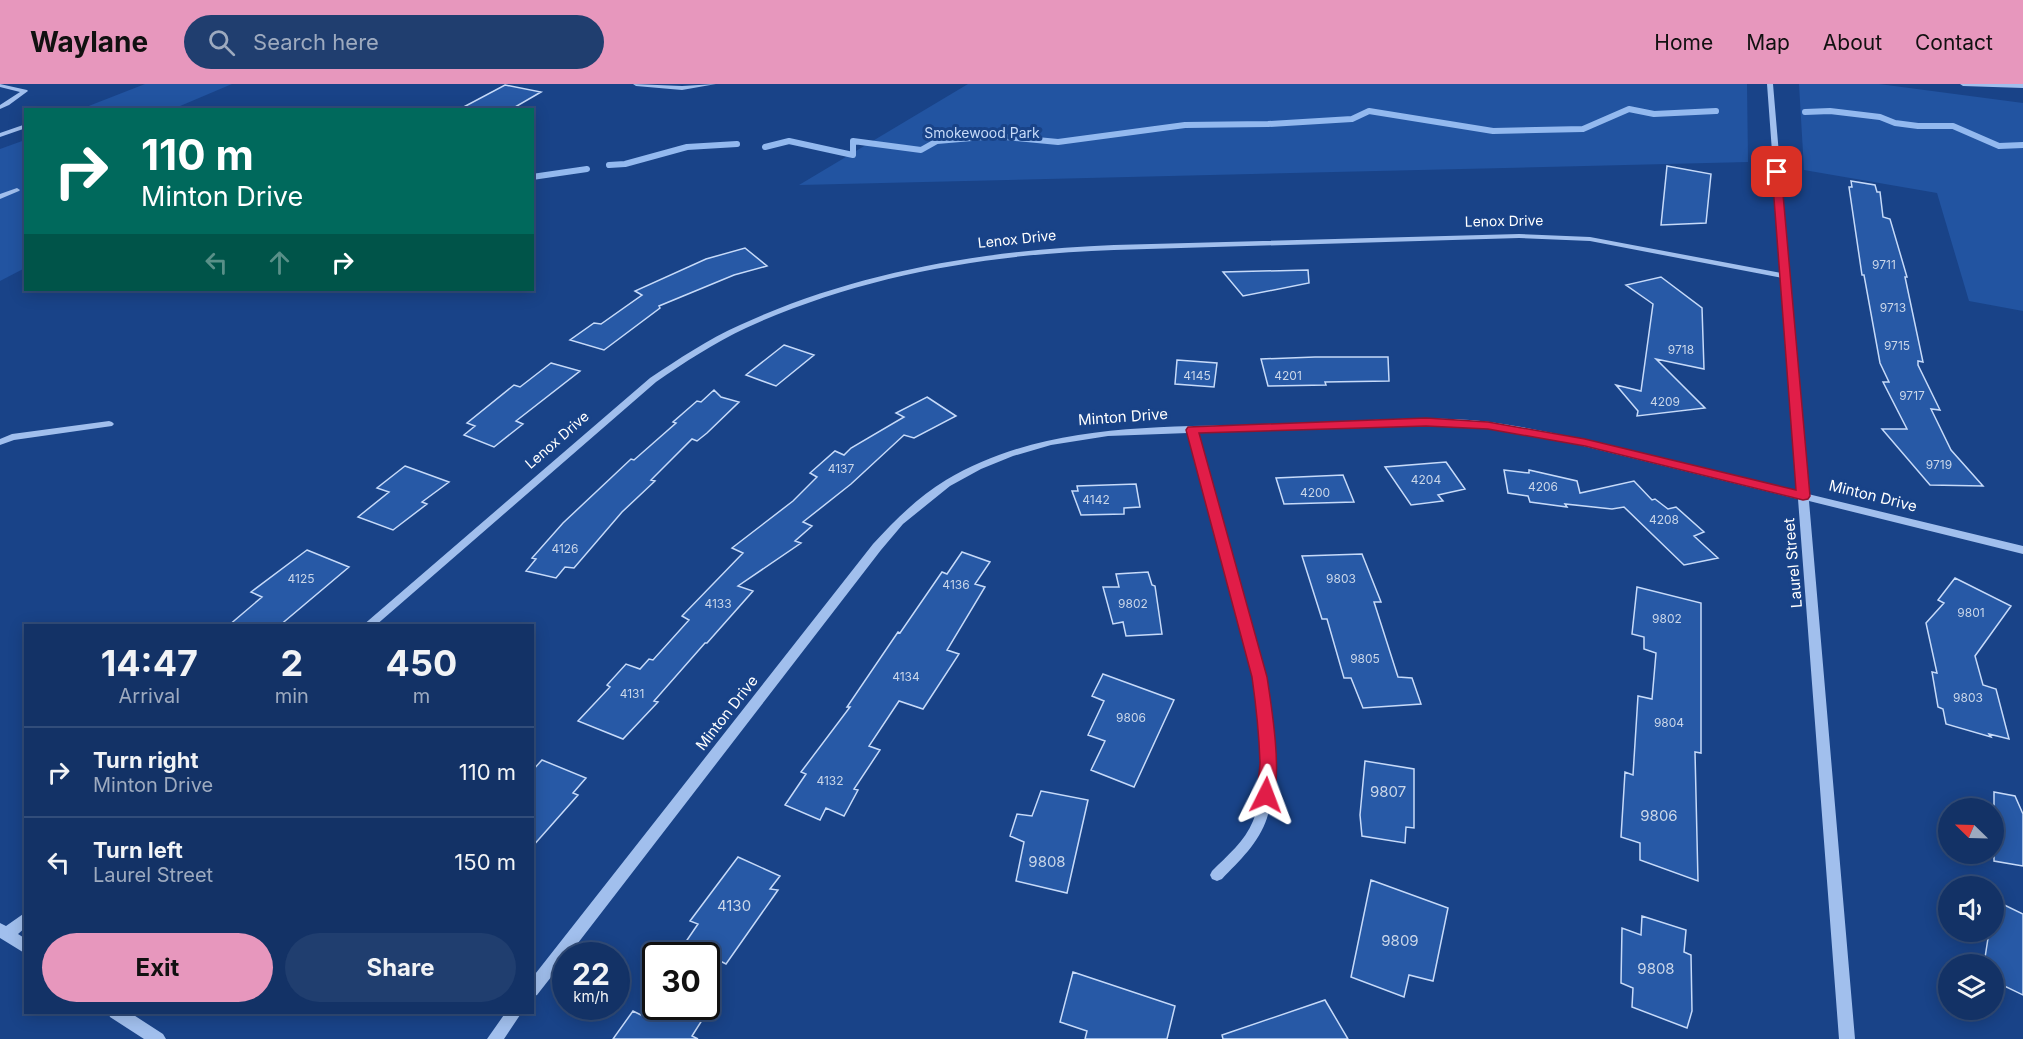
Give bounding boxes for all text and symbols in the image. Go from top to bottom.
search box [184,15,604,69]
text: Waylane [30,25,148,59]
icon: search [205,26,238,59]
text: Search here [253,29,379,55]
text: Home [1654,30,1713,55]
text: Map [1746,30,1790,55]
text: About [1823,30,1882,55]
text: Contact [1915,30,1993,55]
park label: Smokewood Park [924,124,1040,141]
text: 110 m [141,129,254,180]
icon: right [42,132,120,210]
pin [1751,146,1802,197]
icon: arrive [1760,155,1793,188]
text: Minton Drive [141,180,303,213]
street label: Lenox Drive [1464,211,1544,230]
street label: Lenox Drive [977,226,1057,251]
icon: left [200,246,233,279]
icon: ahead [263,246,296,279]
icon: right [326,246,359,279]
house number: 9711 [1872,257,1896,272]
house number: 9713 [1880,300,1906,315]
house number: 9715 [1884,338,1910,353]
house number: 9718 [1668,342,1694,357]
house number: 4145 [1183,368,1211,383]
house number: 4201 [1274,368,1302,383]
house number: 9717 [1899,388,1925,403]
house number: 4209 [1650,394,1680,409]
street label: Minton Drive [1077,404,1169,429]
street label: Lenox Drive [521,407,592,472]
house number: 9719 [1926,457,1952,472]
house number: 4137 [828,461,855,476]
house number: 4204 [1411,472,1441,487]
street label: Minton Drive [1827,475,1919,516]
house number: 4206 [1528,479,1558,494]
house number: 4200 [1300,485,1330,500]
house number: 4142 [1082,492,1110,507]
house number: 4208 [1649,512,1679,527]
street label: Laurel Street [1779,517,1806,609]
house number: 4126 [551,541,579,556]
house number: 4125 [287,571,315,586]
house number: 9803 [1326,571,1356,586]
house number: 4136 [942,577,970,592]
house number: 4133 [704,596,732,611]
house number: 9802 [1118,596,1148,611]
house number: 9801 [1957,605,1985,620]
house number: 9802 [1652,611,1682,626]
text: 14:47 [101,641,198,685]
text: 2 [280,641,303,685]
text: 450 [386,641,457,685]
house number: 9805 [1350,651,1380,666]
house number: 4134 [892,669,920,684]
street label: Minton Drive [691,671,762,754]
text: Arrival [119,684,180,708]
text: min [275,684,309,708]
text: m [413,684,430,708]
house number: 4131 [620,686,644,701]
house number: 9803 [1953,690,1983,705]
house number: 9806 [1116,710,1146,725]
house number: 9804 [1654,715,1684,730]
text: Turn right [93,747,199,773]
icon: right [42,756,75,789]
text: 110 m [459,759,516,785]
position arrow [1234,763,1298,827]
text: Minton Drive [93,773,213,797]
house number: 4132 [816,773,844,788]
house number: 9807 [1370,782,1406,801]
north arrow [1938,798,2004,864]
map controls [1938,798,2004,1020]
house number: 9806 [1640,806,1678,825]
text: Turn left [93,837,183,863]
icon: left [42,846,75,879]
text: 150 m [454,849,516,875]
house number: 9808 [1028,852,1066,871]
text: Laurel Street [93,863,213,887]
button: sound [1938,876,2004,942]
house number: 4130 [717,896,751,915]
house number: 9809 [1381,931,1419,950]
button: Exit [42,933,273,1002]
button: Share [285,933,516,1002]
speed limit sign: 30 [642,942,720,1020]
button: layers [1938,954,2004,1020]
text: 22 [572,956,610,992]
house number: 9808 [1637,959,1675,978]
text: km/h [573,987,609,1006]

